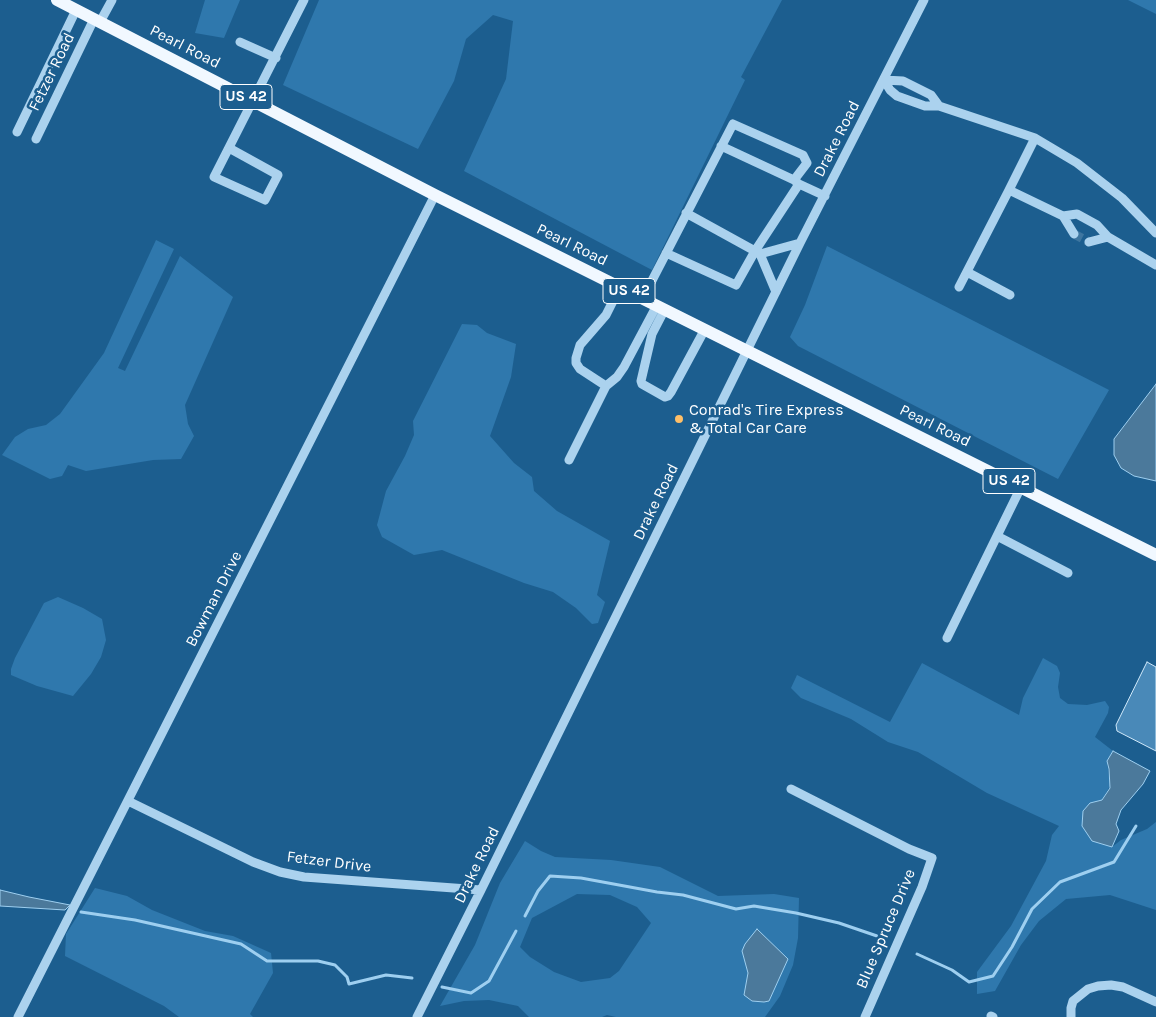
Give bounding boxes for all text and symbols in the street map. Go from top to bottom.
street label: Pearl Road [146,21,224,73]
street label: Fetzer Road [25,30,79,114]
road number: US 42 [220,84,272,110]
street label: Drake Road [810,98,864,180]
street label: Pearl Road [533,220,611,270]
road number: US 42 [603,278,655,304]
place label: Conrad's Tire Express & Total Car Care [689,400,844,438]
street label: Pearl Road [896,401,974,451]
marker: Conrad's Tire Express & Total Car Care [673,413,685,425]
street label: Drake Road [629,460,683,544]
road number: US 42 [983,468,1035,494]
street label: Bowman Drive [182,548,246,650]
street label: Drake Road [450,823,504,907]
street label: Fetzer Drive [286,847,372,877]
street label: Blue Spruce Drive [852,866,920,992]

